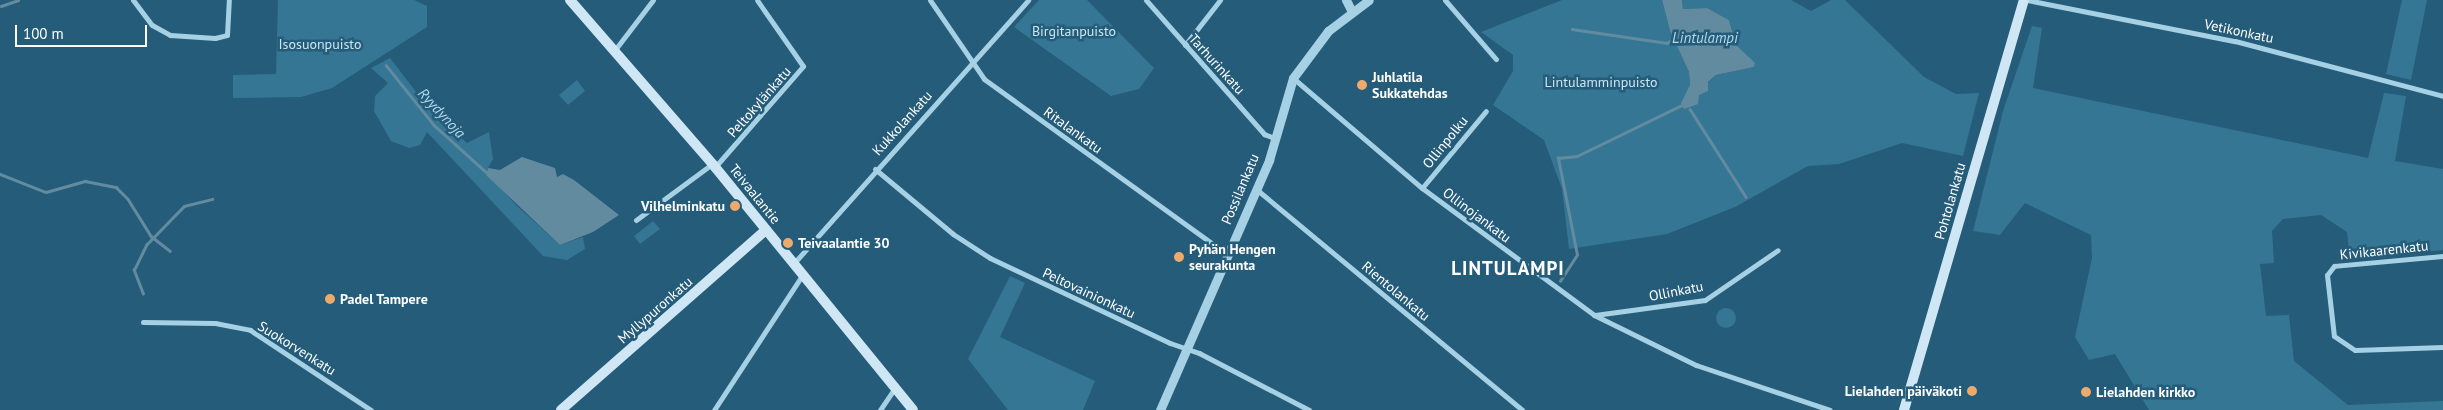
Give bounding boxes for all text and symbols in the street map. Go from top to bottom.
scale bar [18,15,150,47]
street label: Vetikonkatu [2203,15,2275,47]
park label: Birgitanpuisto [1032,23,1116,39]
text: 100 m [23,24,64,43]
water label: Lintulampi [1672,29,1738,47]
street label: Tarhurinkatu [1186,30,1248,98]
park label: Isosuonpuisto [279,36,361,52]
street label: Peltokylänkatu [724,63,794,141]
place label: Juhlatila Sukkatehdas [1372,69,1448,102]
park label: Lintulamminpuisto [1545,74,1657,90]
marker: Juhlatila Sukkatehdas [1356,79,1368,91]
water label: Ryydynoja [414,84,470,142]
street label: Kukkolankatu [869,87,935,159]
street label: Ritalankatu [1040,103,1106,157]
street label: Ollinpolku [1419,112,1471,172]
street label: Possilankatu [1218,151,1262,227]
street label: Teivaalantie [726,161,784,227]
street label: Pohtolankatu [1931,161,1969,241]
street label: Ollinojankatu [1440,184,1514,246]
place label: Vilhelminkatu [641,198,725,214]
marker: Vilhelminkatu [729,200,741,212]
place label: Teivaalantie 30 [798,235,889,251]
marker: Teivaalantie 30 [782,237,794,249]
street label: Kivikaarenkatu [2339,237,2429,263]
place label: Pyhän Hengen seurakunta [1189,241,1276,274]
marker: Pyhän Hengen seurakunta [1173,251,1185,263]
street label: Rientolankatu [1359,258,1433,324]
district label: LINTULAMPI [1450,258,1566,280]
street label: Peltovainionkatu [1040,264,1138,322]
street label: Myllypuronkatu [614,273,696,347]
street label: Ollinkatu [1647,277,1705,305]
place label: Padel Tampere [340,291,428,307]
marker: Padel Tampere [324,293,336,305]
street label: Suokorvenkatu [255,317,339,379]
place label: Lielahden päiväkoti [1845,383,1962,399]
place label: Lielahden kirkko [2096,384,2195,400]
marker: Lielahden päiväkoti [1966,385,1978,397]
marker: Lielahden kirkko [2080,386,2092,398]

